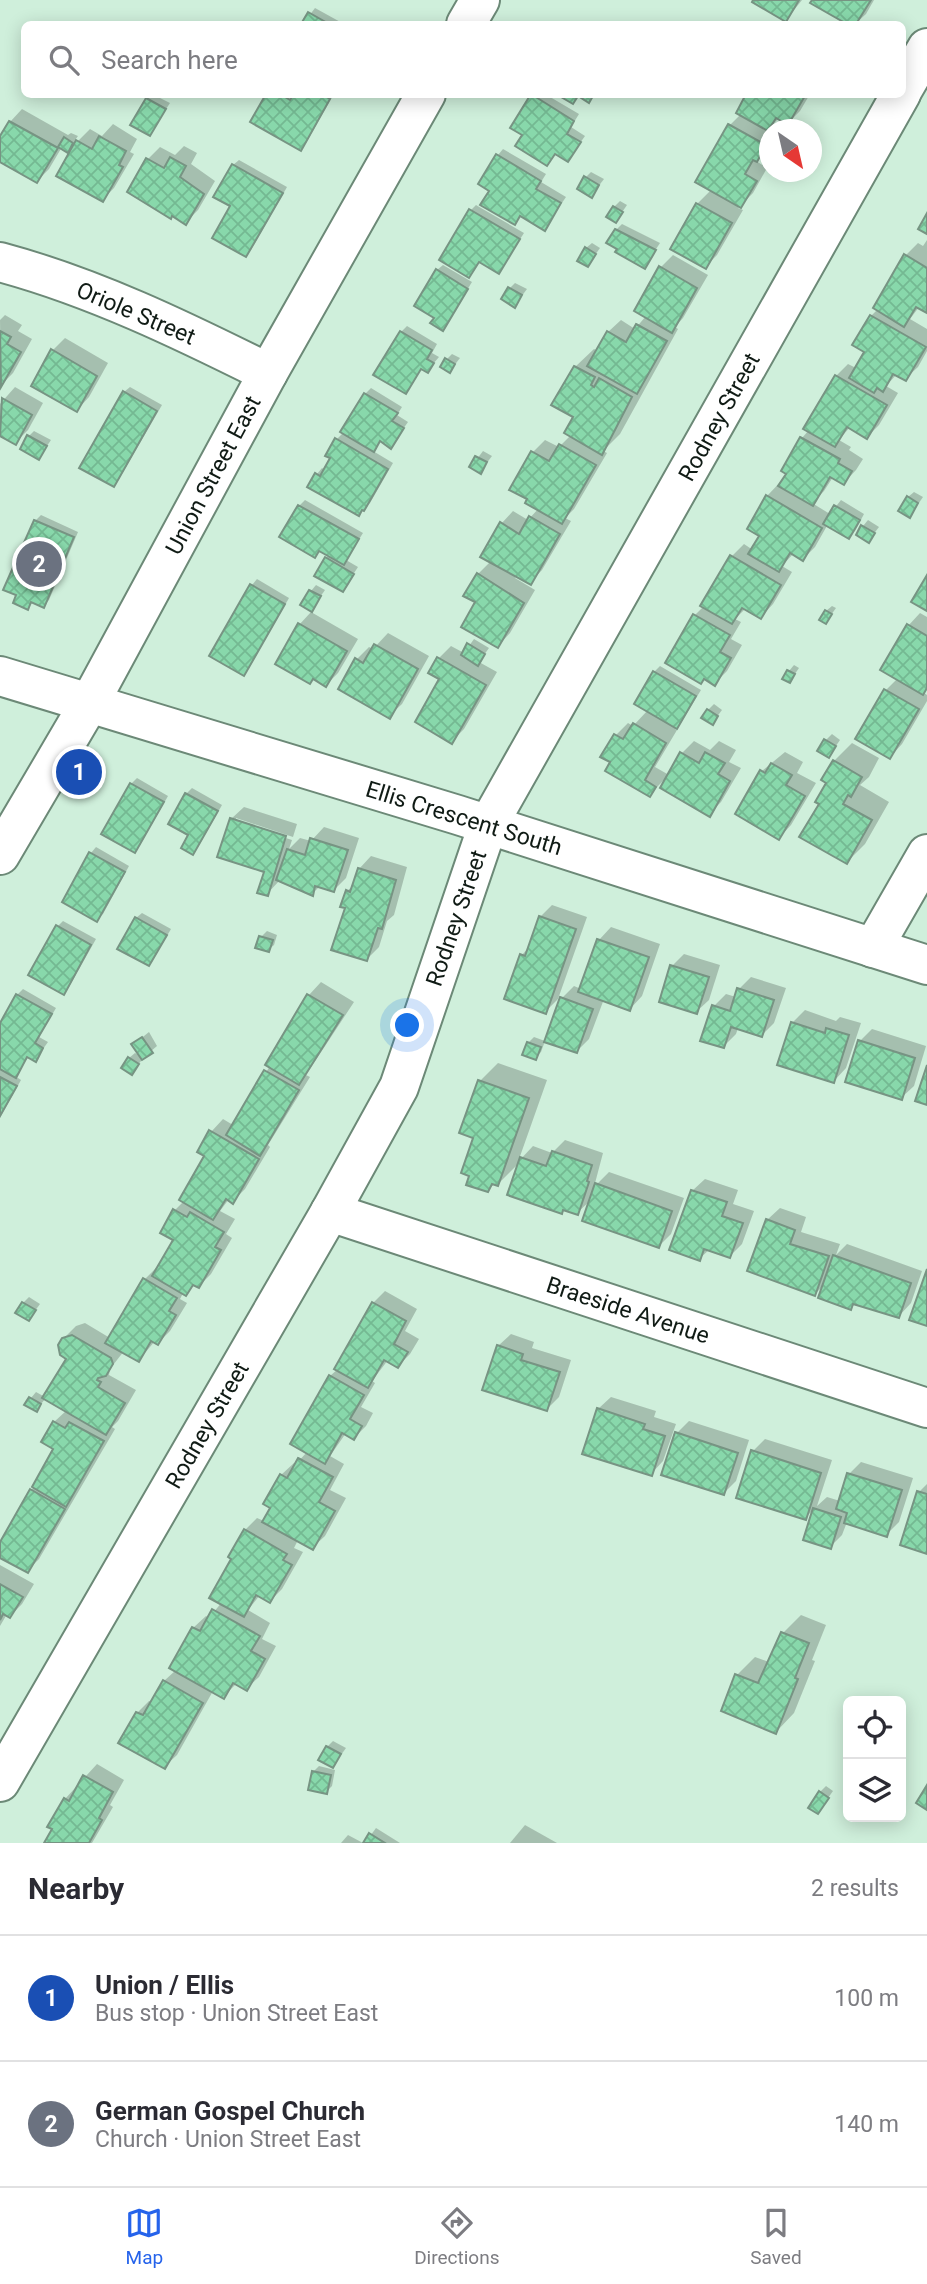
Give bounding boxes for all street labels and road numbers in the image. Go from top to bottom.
street label: Oriole Street [72,276,199,351]
street label: Rodney Street [673,348,766,486]
street label: Union Street East [160,391,267,559]
street label: Ellis Crescent South [362,776,565,861]
street label: Rodney Street [421,847,492,990]
street label: Braeside Avenue [543,1271,713,1350]
street label: Rodney Street [160,1357,255,1494]

